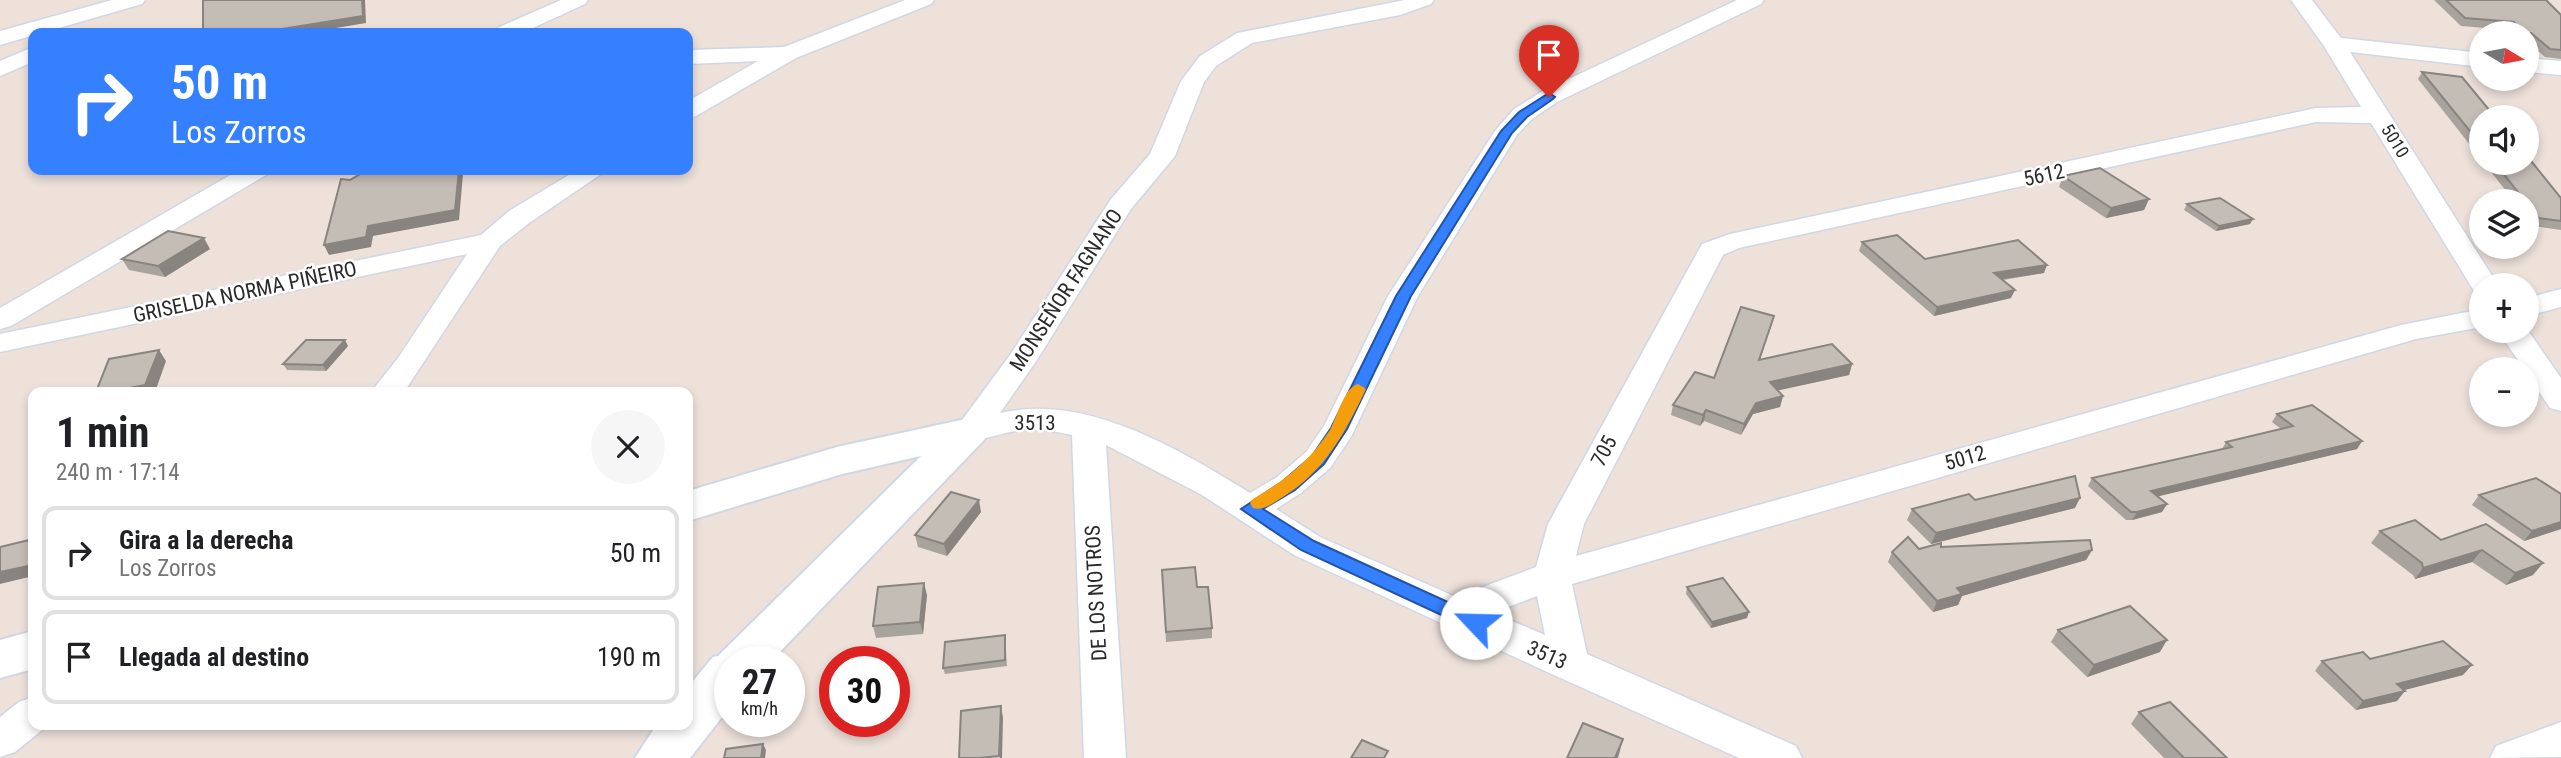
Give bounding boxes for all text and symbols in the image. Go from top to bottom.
north arrow [2469,21,2539,91]
map controls [2469,21,2539,427]
pin [1519,25,1579,97]
icon: arrive [1530,36,1568,74]
text: 50 m [171,54,268,111]
icon: right [56,56,147,147]
button: sound [2469,105,2539,175]
text: Los Zorros [171,113,307,151]
street label: 5010 [2377,120,2414,161]
street label: 5612 [2021,159,2067,191]
button: layers [2469,189,2539,259]
street label: MONSEÑOR FAGNANO [1005,205,1127,375]
street label: GRISELDA NORMA PIÑEIRO [131,257,359,327]
button: + [2469,273,2539,343]
button: − [2469,357,2539,427]
text: 1 min [56,408,149,457]
button: close [591,410,665,484]
street label: 3513 [1014,411,1056,435]
street label: 705 [1586,432,1622,470]
street label: 5012 [1942,441,1988,475]
text: 240 m · 17:14 [56,459,180,486]
street label: DE LOS NOTROS [1080,524,1112,661]
text: Gira a la derecha [119,525,293,555]
icon: right [60,534,98,572]
text: 50 m [610,538,661,568]
text: Los Zorros [119,555,216,582]
position arrow [1439,586,1513,660]
street label: 3513 [1523,636,1571,674]
icon: arrive [60,638,98,676]
text: Llegada al destino [119,642,309,672]
text: 190 m [597,642,661,672]
speed limit sign: 30 [819,646,910,737]
text: 27 [742,662,777,703]
text: km/h [741,698,778,719]

